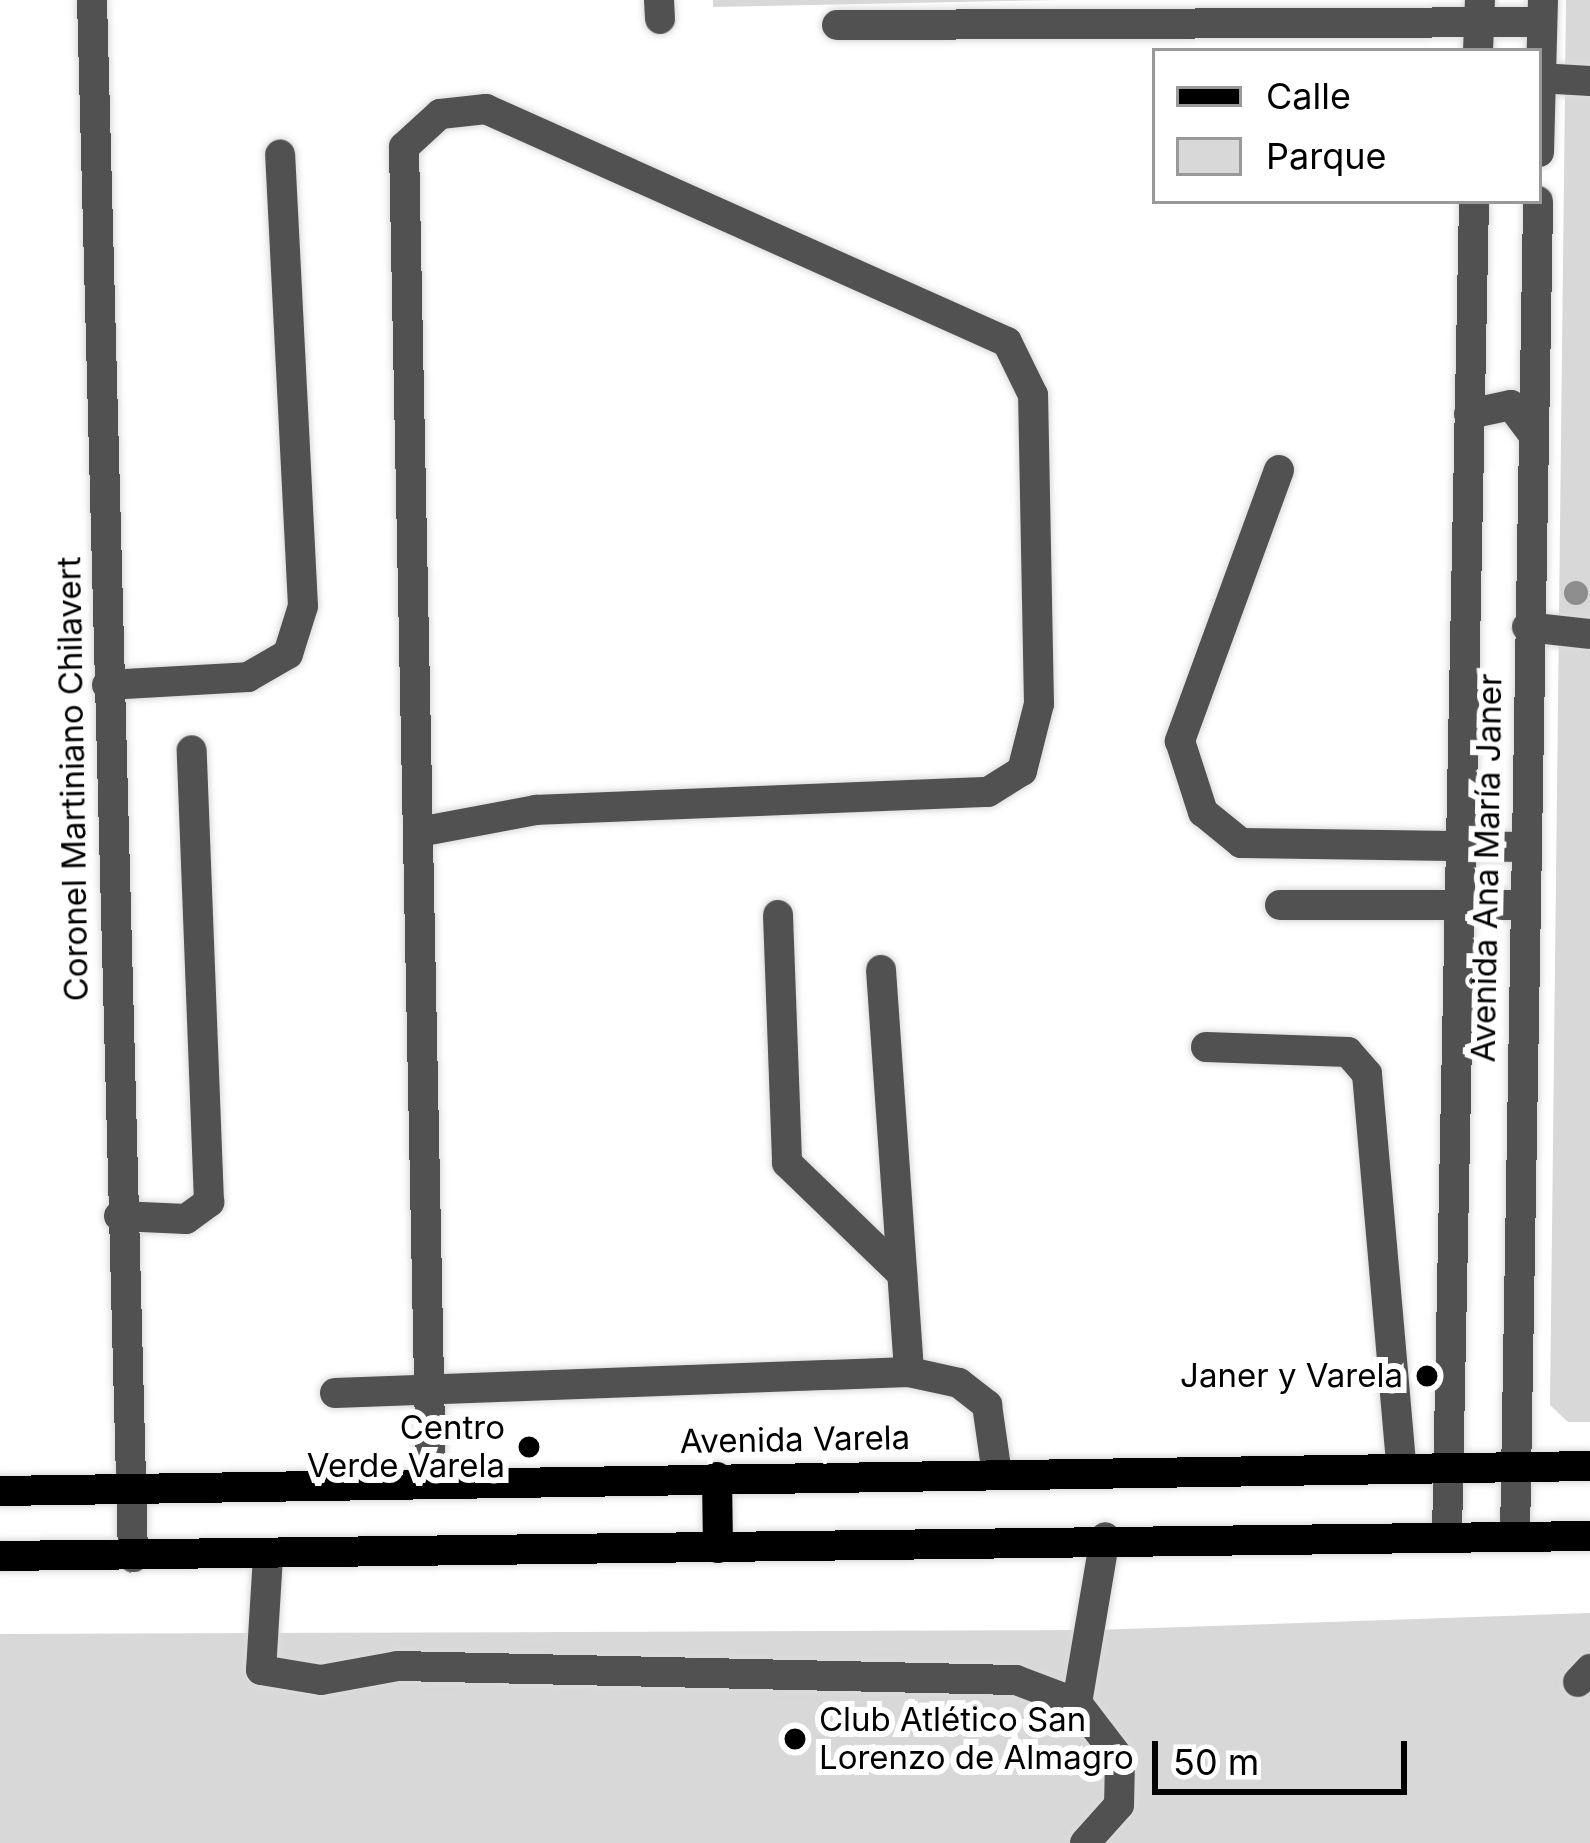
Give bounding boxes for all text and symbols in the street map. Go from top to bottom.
legend [1152,48,1542,204]
text: Calle [1266,74,1351,118]
text: Parque [1266,134,1386,178]
street label: Coronel Martiniano Chilavert [49,556,97,1002]
street label: Avenida Ana María Janer [1464,673,1510,1063]
place label: Janer y Varela [1180,1356,1403,1396]
marker: Janer y Varela [1414,1363,1440,1389]
place label: Centro Verde Varela [307,1408,505,1486]
street label: Avenida Varela [679,1418,911,1462]
marker: Centro Verde Varela [516,1434,542,1460]
place label: Club Atlético San Lorenzo de Almagro [819,1700,1134,1778]
scale bar [1158,1717,1413,1791]
marker: Club Atlético San Lorenzo de Almagro [782,1726,808,1752]
text: 50 m [1173,1740,1259,1784]

